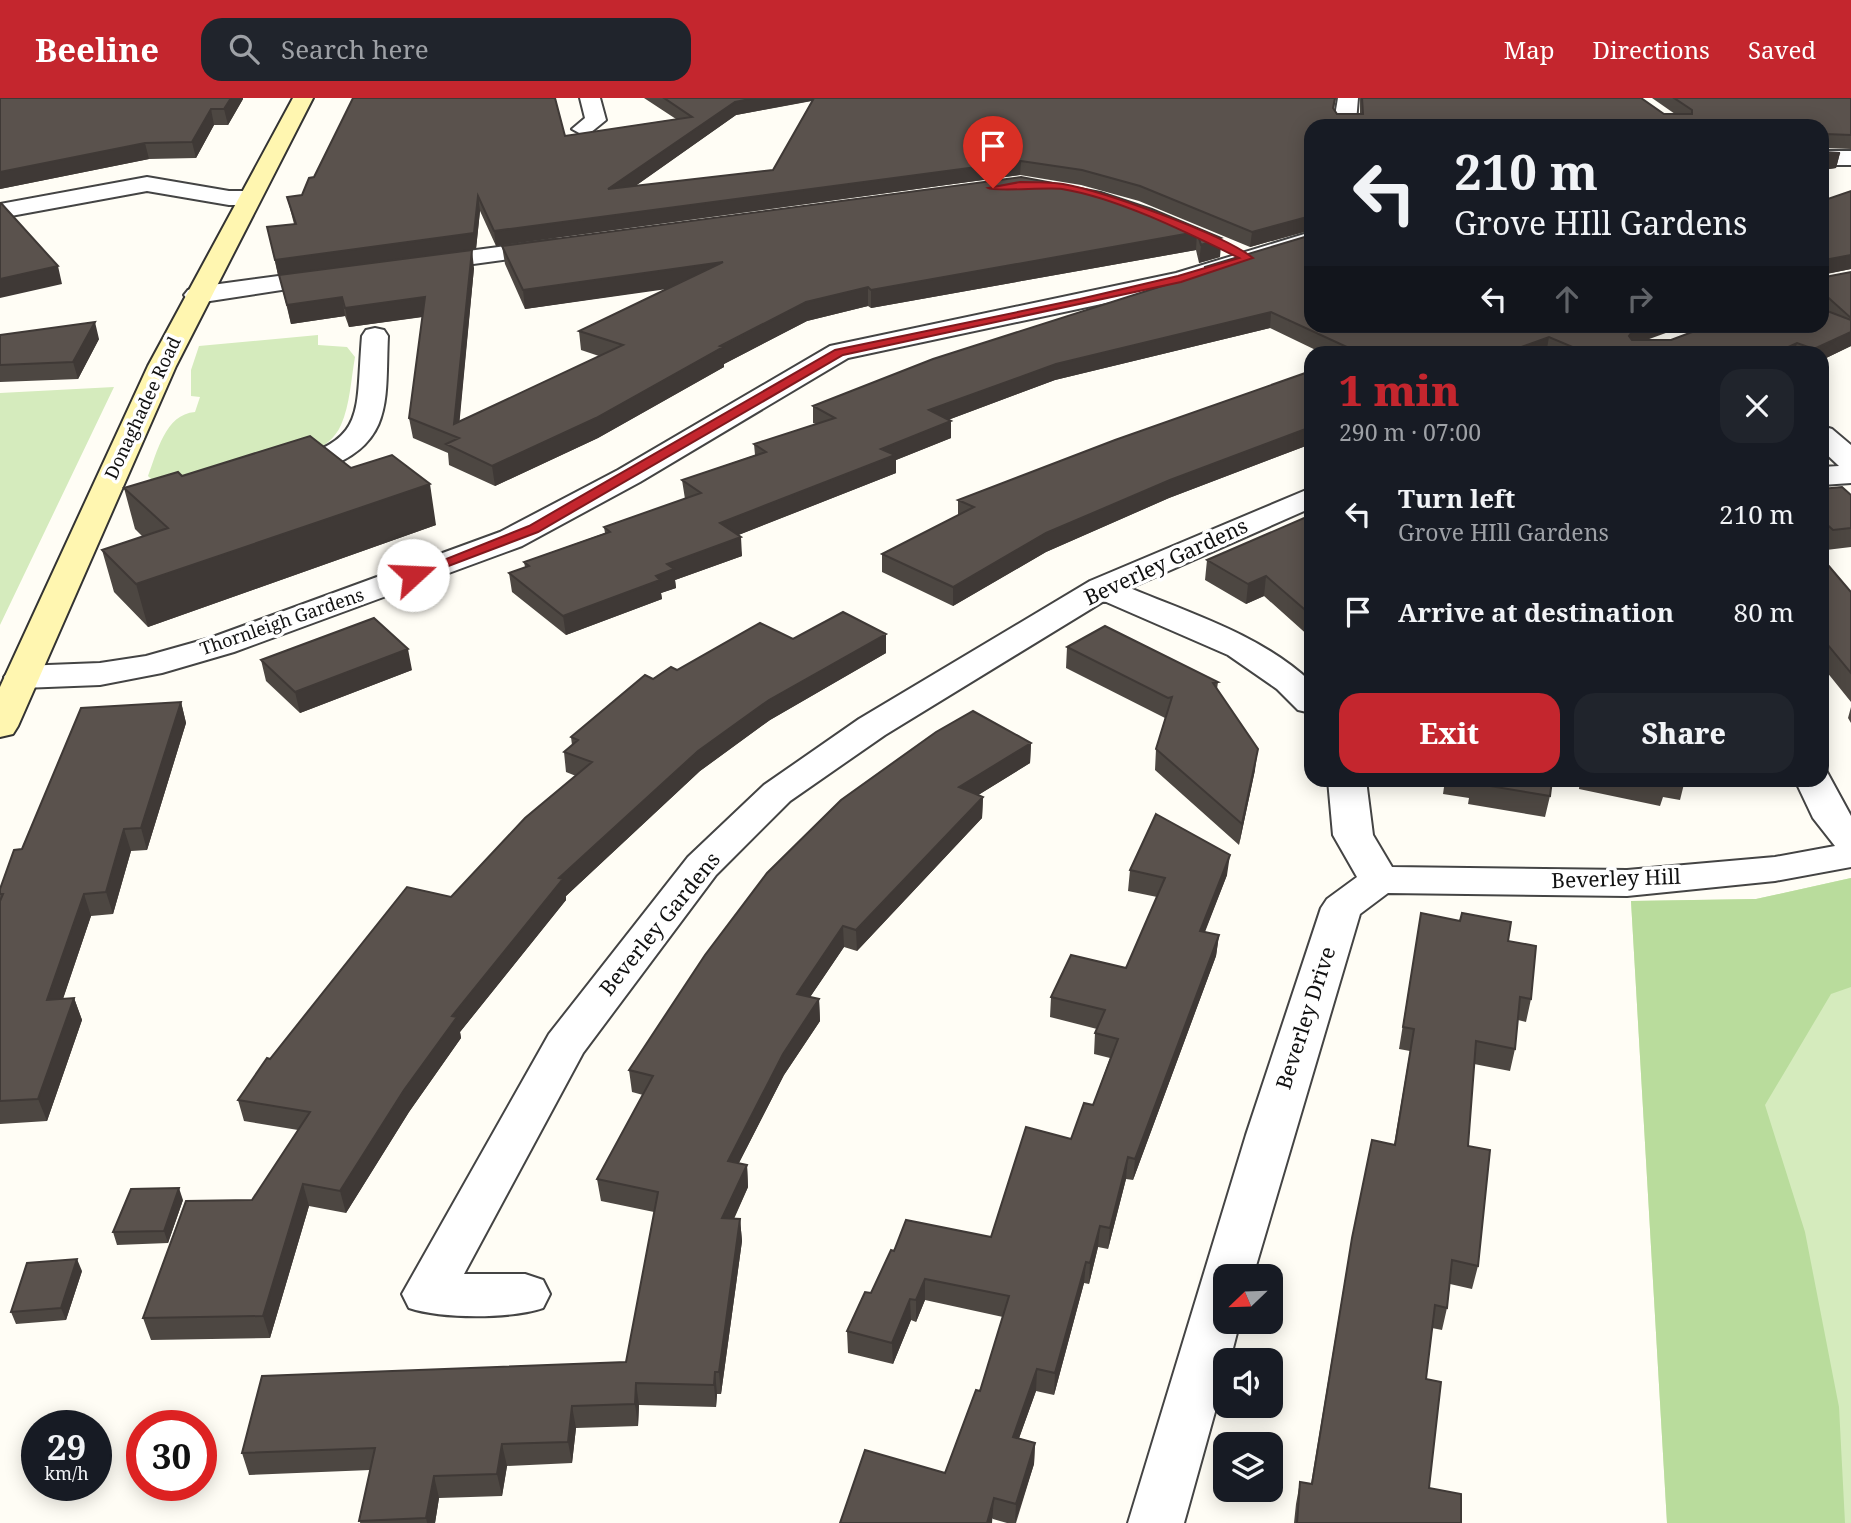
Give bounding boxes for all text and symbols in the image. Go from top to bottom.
search box [201,18,691,81]
text: Beeline [35,27,159,72]
icon: search [225,30,263,68]
text: Search here [281,31,429,67]
text: Map [1504,33,1555,66]
text: Directions [1593,33,1710,66]
text: Saved [1748,33,1816,66]
pin [963,116,1023,188]
icon: arrive [974,127,1012,165]
text: 210 m [1454,138,1598,204]
icon: left [1339,147,1430,238]
text: Grove HIll Gardens [1454,201,1747,244]
icon: left [1475,280,1513,318]
icon: ahead [1548,280,1586,318]
icon: right [1621,280,1659,318]
street label: Donaghadee Road [98,332,186,483]
text: 1 min [1339,361,1460,418]
button: close [1720,369,1794,443]
text: 290 m · 07:00 [1339,416,1481,448]
text: Turn left [1398,480,1515,516]
icon: left [1339,495,1377,533]
text: 210 m [1719,496,1794,532]
street label: Beverley Gardens [1079,511,1252,611]
text: Grove HIll Gardens [1398,516,1609,548]
position arrow [376,538,450,612]
street label: Thornleigh Gardens [197,582,367,660]
icon: arrive [1339,593,1377,631]
text: Arrive at destination [1398,594,1674,630]
text: 80 m [1734,594,1794,630]
button: Exit [1339,693,1560,773]
button: Share [1574,693,1794,773]
street label: Beverley Gardens [593,846,726,1001]
street label: Beverley Hill [1551,862,1682,894]
street label: Beverley Drive [1269,943,1341,1093]
north arrow [1213,1264,1283,1334]
map controls [1213,1264,1283,1502]
button: sound [1213,1348,1283,1418]
speed limit sign: 30 [126,1410,217,1501]
text: 29 [47,1423,86,1470]
button: layers [1213,1432,1283,1502]
text: km/h [44,1461,89,1485]

